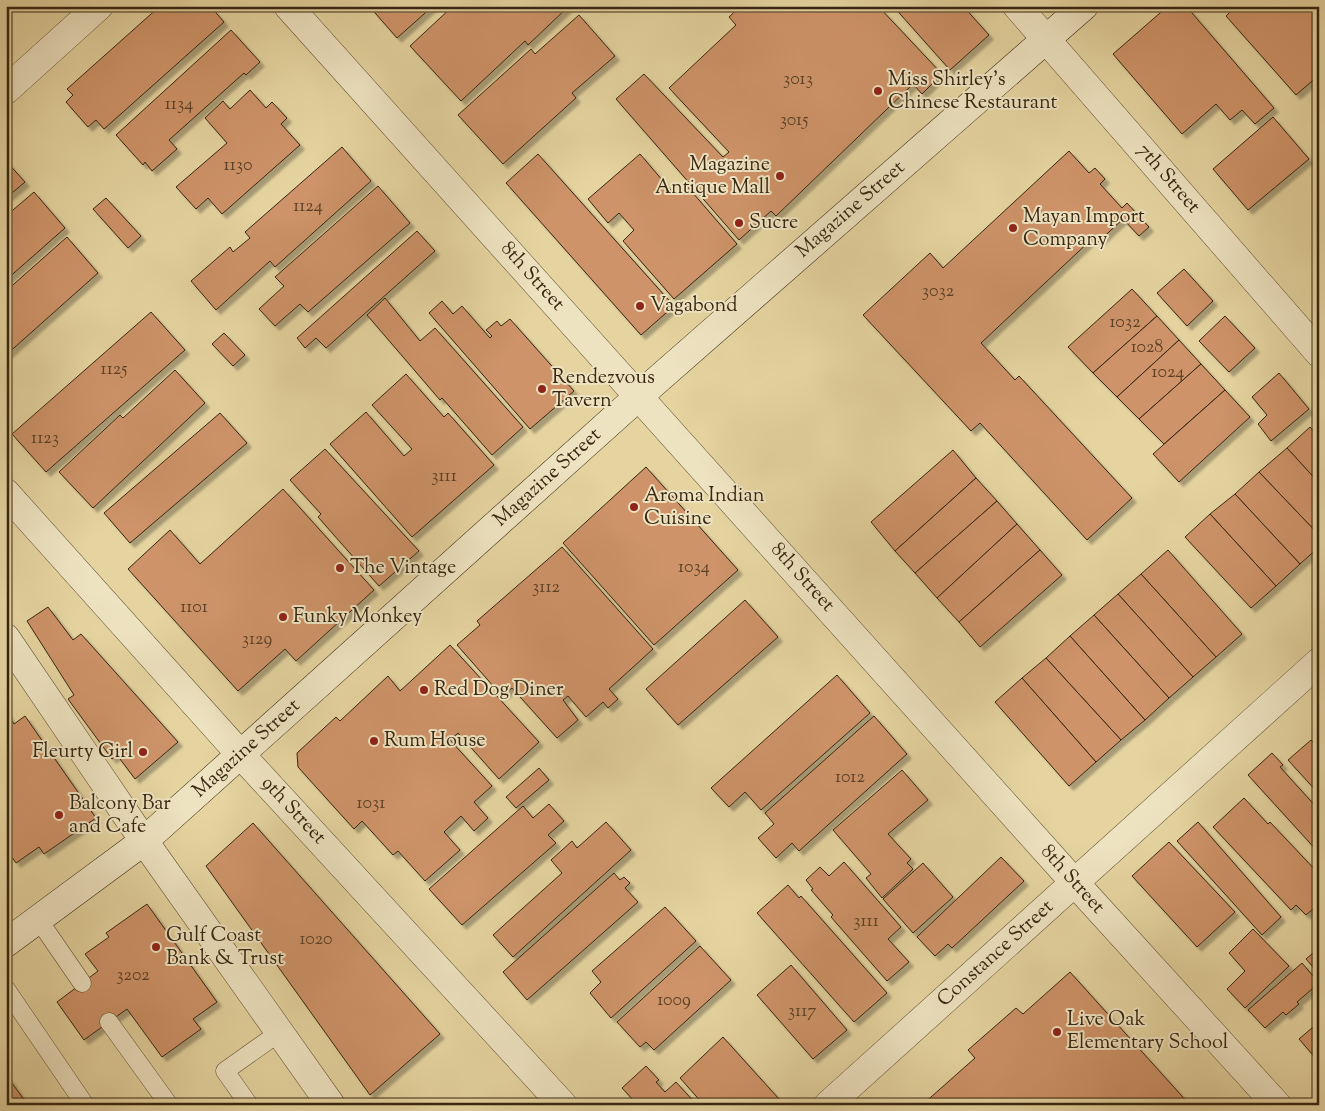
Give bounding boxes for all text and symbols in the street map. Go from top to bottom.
place label: Miss Shirley’s Chinese Restaurant [888,66,1058,118]
house number: 3013 [783,67,813,93]
marker: Miss Shirley’s Chinese Restaurant [872,85,884,97]
house number: 1134 [165,92,193,118]
house number: 3015 [780,108,808,134]
street label: 7th Street [1129,138,1207,221]
place label: Magazine Antique Mall [655,151,770,203]
house number: 1130 [224,153,252,179]
street label: Magazine Street [790,154,912,266]
marker: Magazine Antique Mall [774,170,786,182]
house number: 1124 [293,194,323,220]
place label: Mayan Import Company [1023,203,1145,255]
place label: Sucre [749,209,798,238]
marker: Sucre [733,217,745,229]
marker: Mayan Import Company [1007,222,1019,234]
street label: 8th Street [493,236,571,318]
house number: 3032 [922,279,955,305]
place label: Vagabond [650,292,737,321]
marker: Vagabond [634,300,646,312]
house number: 1032 [1109,310,1141,336]
house number: 1028 [1131,335,1163,361]
house number: 1125 [101,357,127,383]
house number: 1024 [1152,360,1184,386]
place label: Rendezvous Tavern [552,364,655,416]
marker: Rendezvous Tavern [536,383,548,395]
street label: Magazine Street [488,421,608,534]
house number: 1123 [31,426,59,452]
house number: 3111 [431,464,457,490]
place label: Aroma Indian Cuisine [644,482,765,534]
marker: Aroma Indian Cuisine [628,501,640,513]
street label: 8th Street [763,537,841,619]
place label: The Vintage [350,554,456,583]
house number: 1034 [678,555,710,581]
marker: The Vintage [334,562,346,574]
house number: 3112 [532,575,561,601]
house number: 1101 [180,595,208,621]
place label: Funky Monkey [293,603,422,632]
marker: Funky Monkey [277,611,289,623]
house number: 3129 [242,627,273,653]
place label: Red Dog Diner [434,676,564,705]
marker: Red Dog Diner [418,684,430,696]
street label: Magazine Street [187,692,307,805]
place label: Rum House [384,727,486,756]
marker: Rum House [368,735,380,747]
place label: Fleurty Girl [32,738,133,767]
marker: Fleurty Girl [137,746,149,758]
house number: 1012 [835,765,865,791]
street label: 9th Street [254,770,332,852]
place label: Balcony Bar and Cafe [69,790,171,842]
house number: 1031 [357,791,385,817]
marker: Balcony Bar and Cafe [53,809,65,821]
street label: 8th Street [1033,839,1111,921]
street label: Constance Street [931,894,1061,1014]
house number: 3111 [853,909,879,935]
place label: Gulf Coast Bank & Trust [166,922,284,974]
house number: 1020 [299,927,333,953]
marker: Gulf Coast Bank & Trust [150,941,162,953]
house number: 3202 [116,963,150,989]
house number: 1009 [657,988,691,1014]
house number: 3117 [788,999,816,1025]
place label: Live Oak Elementary School [1067,1006,1229,1058]
marker: Live Oak Elementary School [1051,1026,1063,1038]

